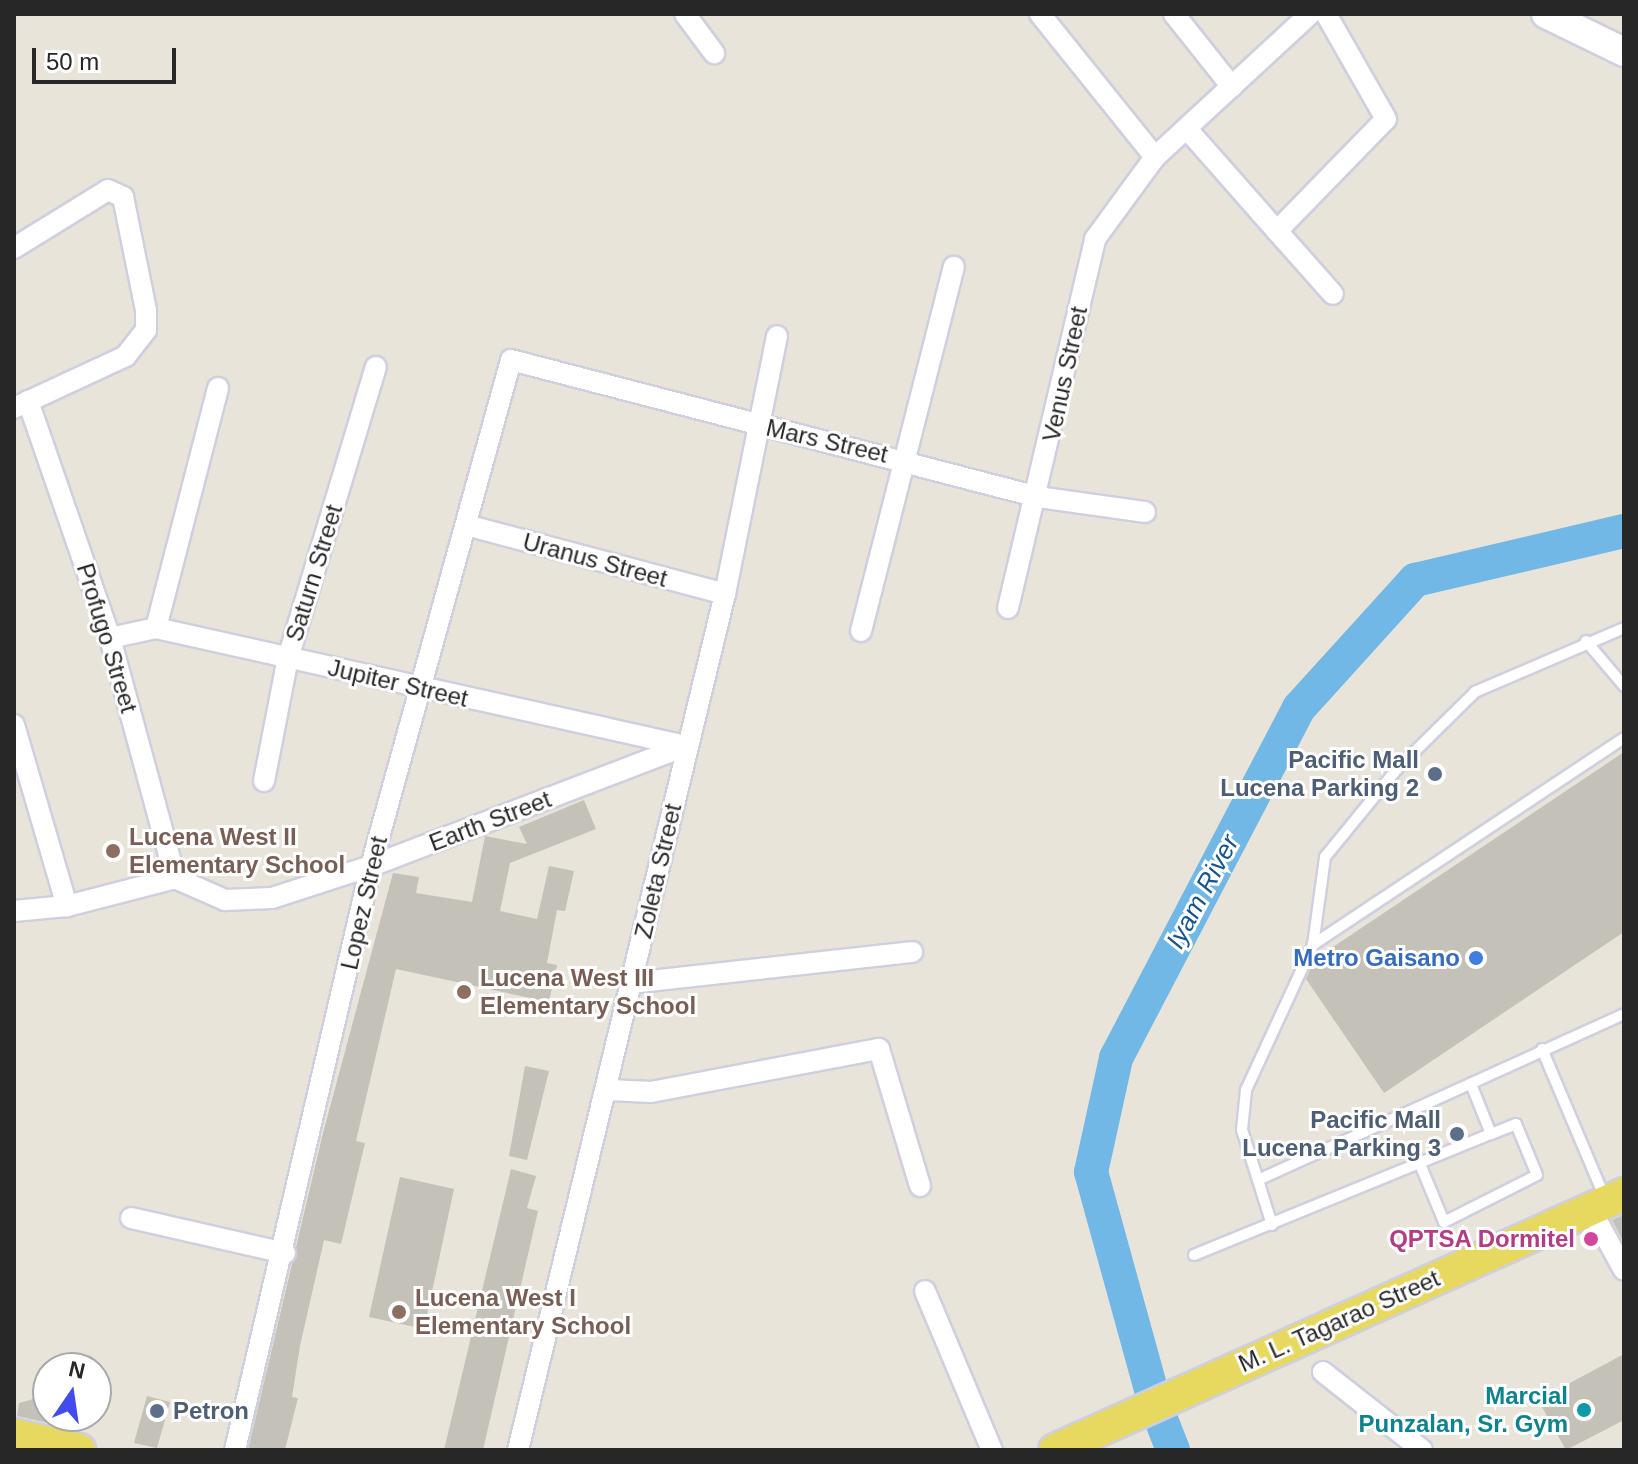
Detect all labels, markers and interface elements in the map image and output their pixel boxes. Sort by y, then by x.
scale bar [36,32,180,82]
text: 50 m [46,48,99,75]
street label: Venus Street [1037,304,1093,444]
street label: Mars Street [763,413,891,469]
street label: Saturn Street [280,501,348,645]
street label: Uranus Street [520,527,670,593]
street label: Profugo Street [71,560,143,716]
street label: Jupiter Street [325,653,471,713]
place label: Pacific Mall Lucena Parking 2 [1220,746,1419,802]
marker: Pacific Mall Lucena Parking 2 [1426,765,1444,783]
street label: Earth Street [425,785,555,857]
street label: Zoleta Street [629,801,687,941]
place label: Lucena West II Elementary School [129,823,345,879]
water label: Iyam River [1160,830,1246,954]
street label: Lopez Street [335,833,393,973]
marker: Lucena West II Elementary School [104,842,122,860]
place label: Metro Gaisano [1293,944,1460,972]
marker: Metro Gaisano [1467,949,1485,967]
place label: Lucena West III Elementary School [480,964,696,1020]
marker: Lucena West III Elementary School [455,983,473,1001]
place label: Pacific Mall Lucena Parking 3 [1242,1106,1441,1162]
marker: Pacific Mall Lucena Parking 3 [1448,1125,1466,1143]
place label: QPTSA Dormitel [1388,1225,1575,1253]
marker: QPTSA Dormitel [1582,1230,1600,1248]
street label: M. L. Tagarao Street [1234,1264,1444,1378]
place label: Lucena West I Elementary School [415,1284,631,1340]
marker: Lucena West I Elementary School [390,1303,408,1321]
north arrow [32,1352,112,1432]
text: N [67,1356,88,1384]
place label: Marcial Punzalan, Sr. Gym [1359,1382,1568,1438]
place label: Petron [173,1397,249,1425]
marker: Marcial Punzalan, Sr. Gym [1575,1401,1593,1419]
marker: Petron [148,1402,166,1420]

